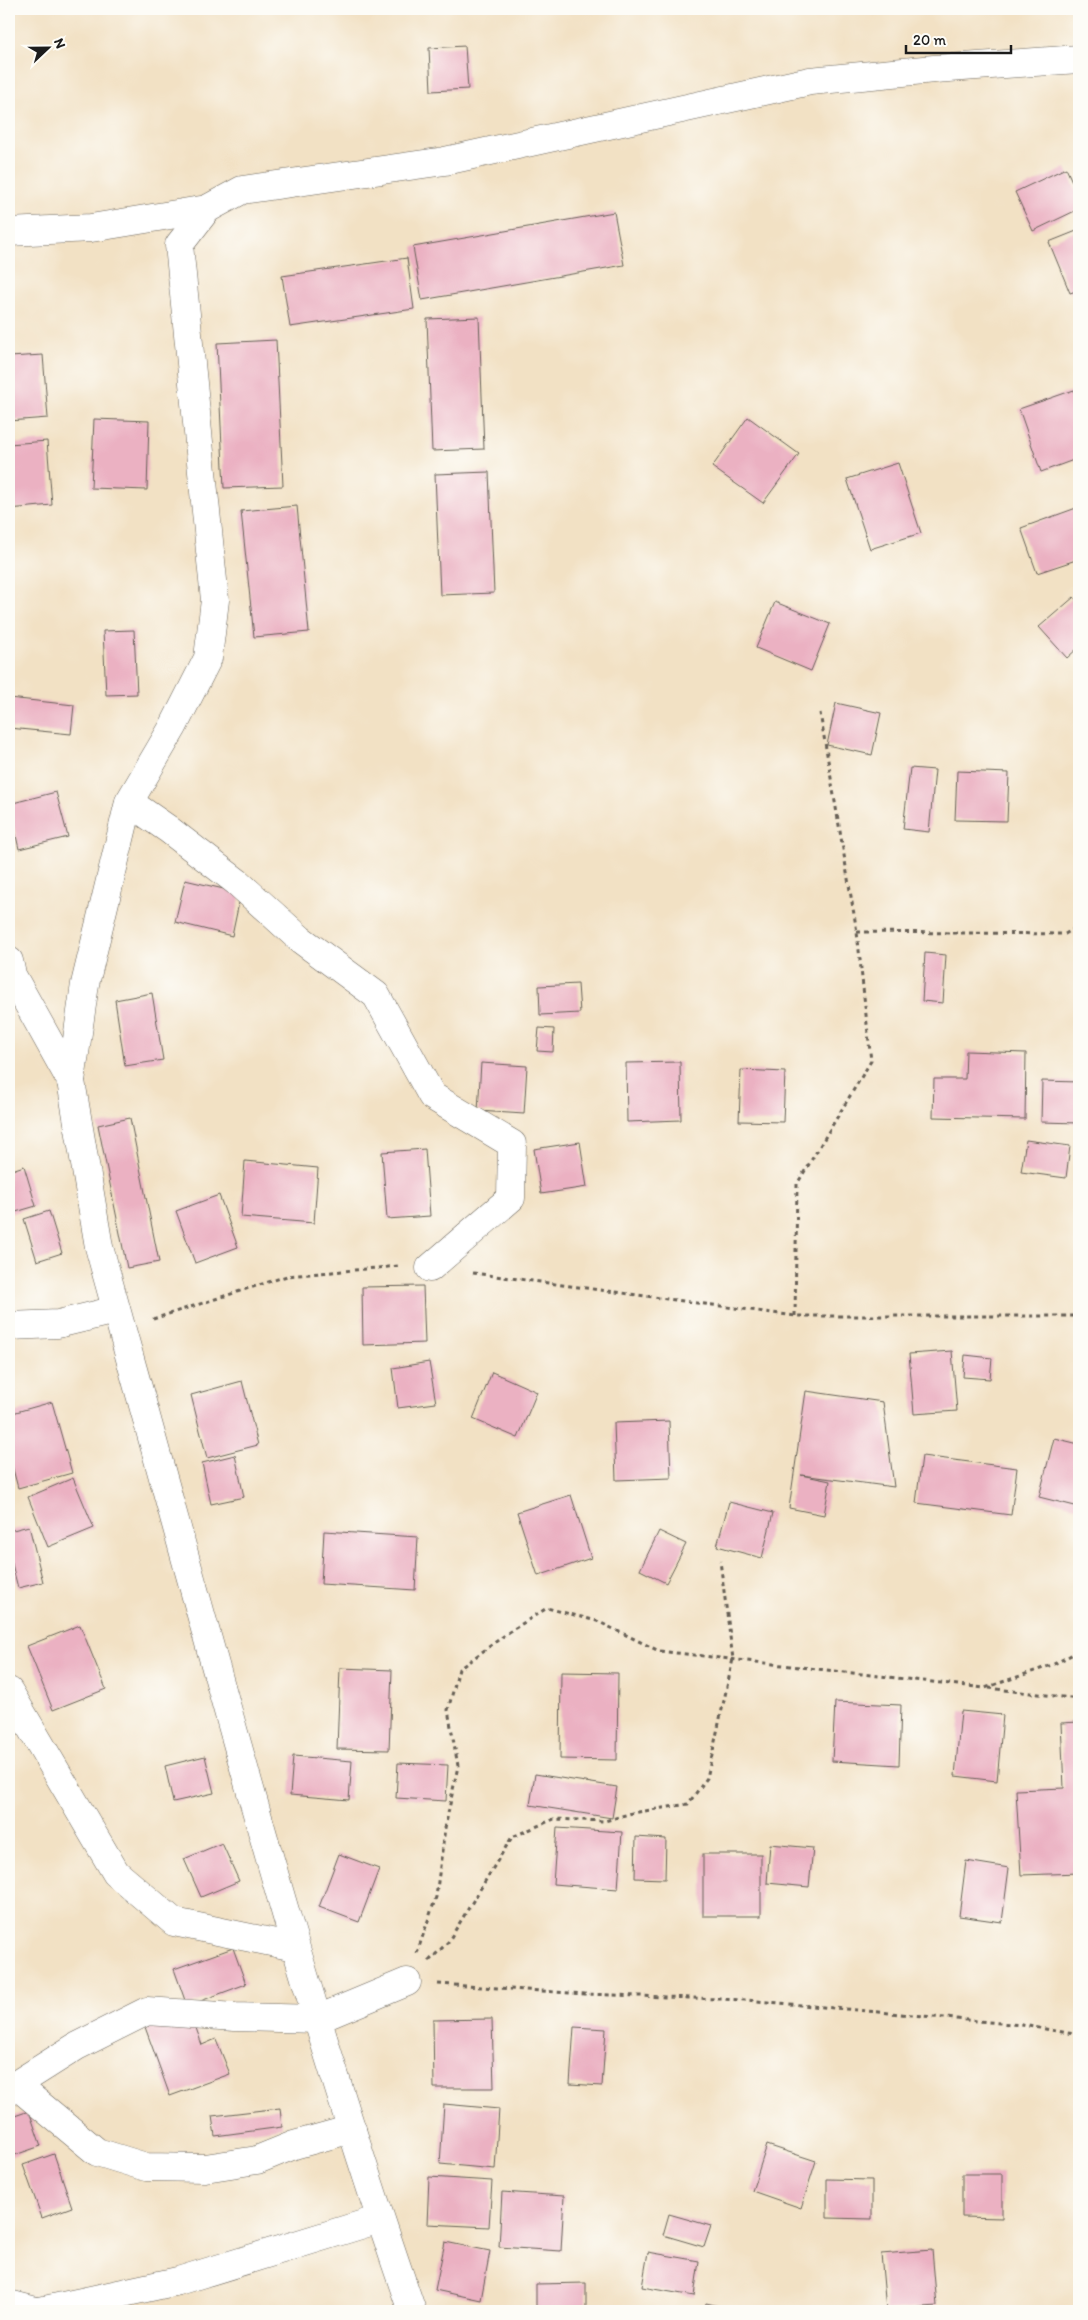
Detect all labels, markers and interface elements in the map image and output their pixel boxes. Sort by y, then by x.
north arrow [22,22,72,72]
scale bar [906,22,1010,54]
text: 20 m [913,31,947,49]
text: N [50,36,69,51]

